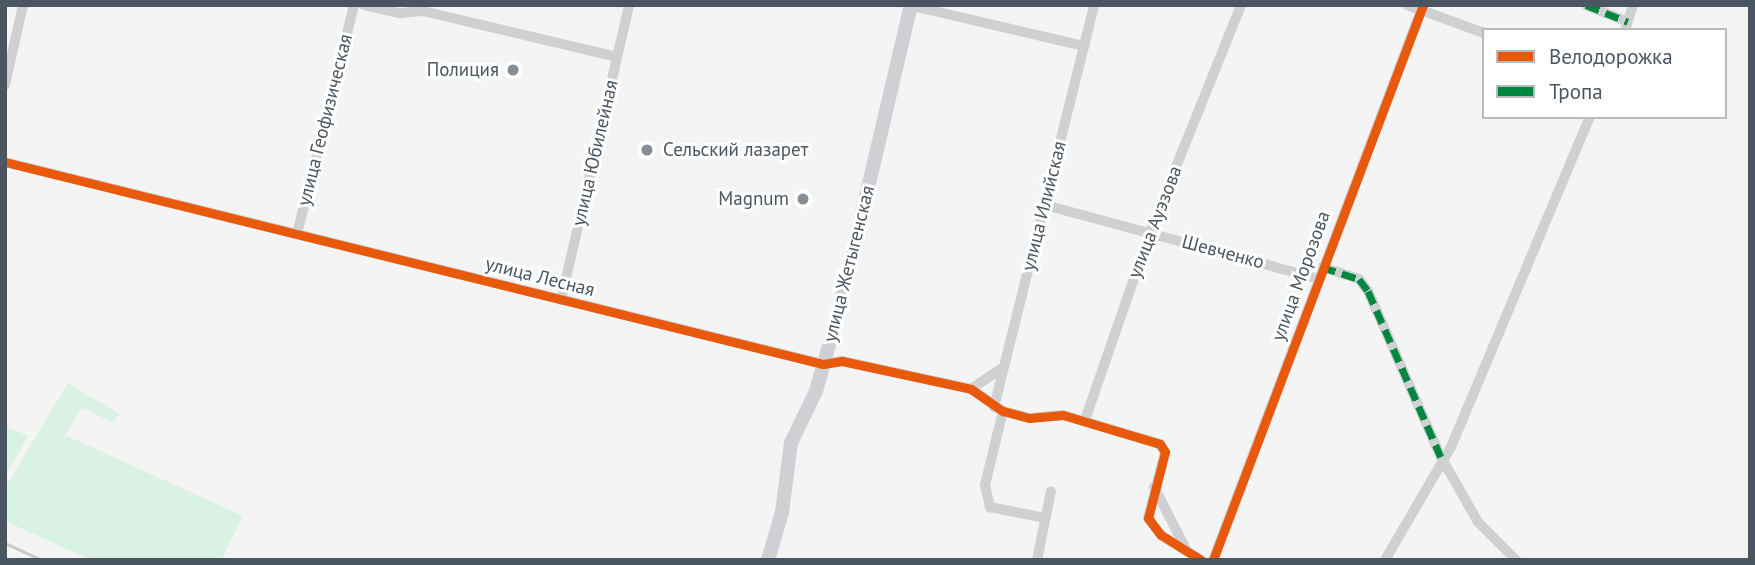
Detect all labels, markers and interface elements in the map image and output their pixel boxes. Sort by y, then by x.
legend [1482,28,1727,119]
street label: улица Геофизическая [293,32,357,208]
text: Велодорожка [1549,43,1673,70]
place label: Полиция [427,59,499,81]
marker: Полиция [505,62,521,78]
street label: улица Юбилейная [567,78,623,228]
text: Тропа [1549,78,1603,105]
place label: Сельский лазарет [663,139,808,161]
street label: улица Илийская [1017,139,1071,273]
marker: Сельский лазарет [637,140,657,160]
street label: улица Ауэзова [1123,162,1187,282]
street label: улица Жетыгенская [819,183,879,345]
place label: Magnum [718,188,789,210]
marker: Magnum [795,191,811,207]
street label: улица Морозова [1267,208,1335,344]
street label: Шевченко [1179,230,1267,274]
street label: улица Лесная [483,252,597,302]

